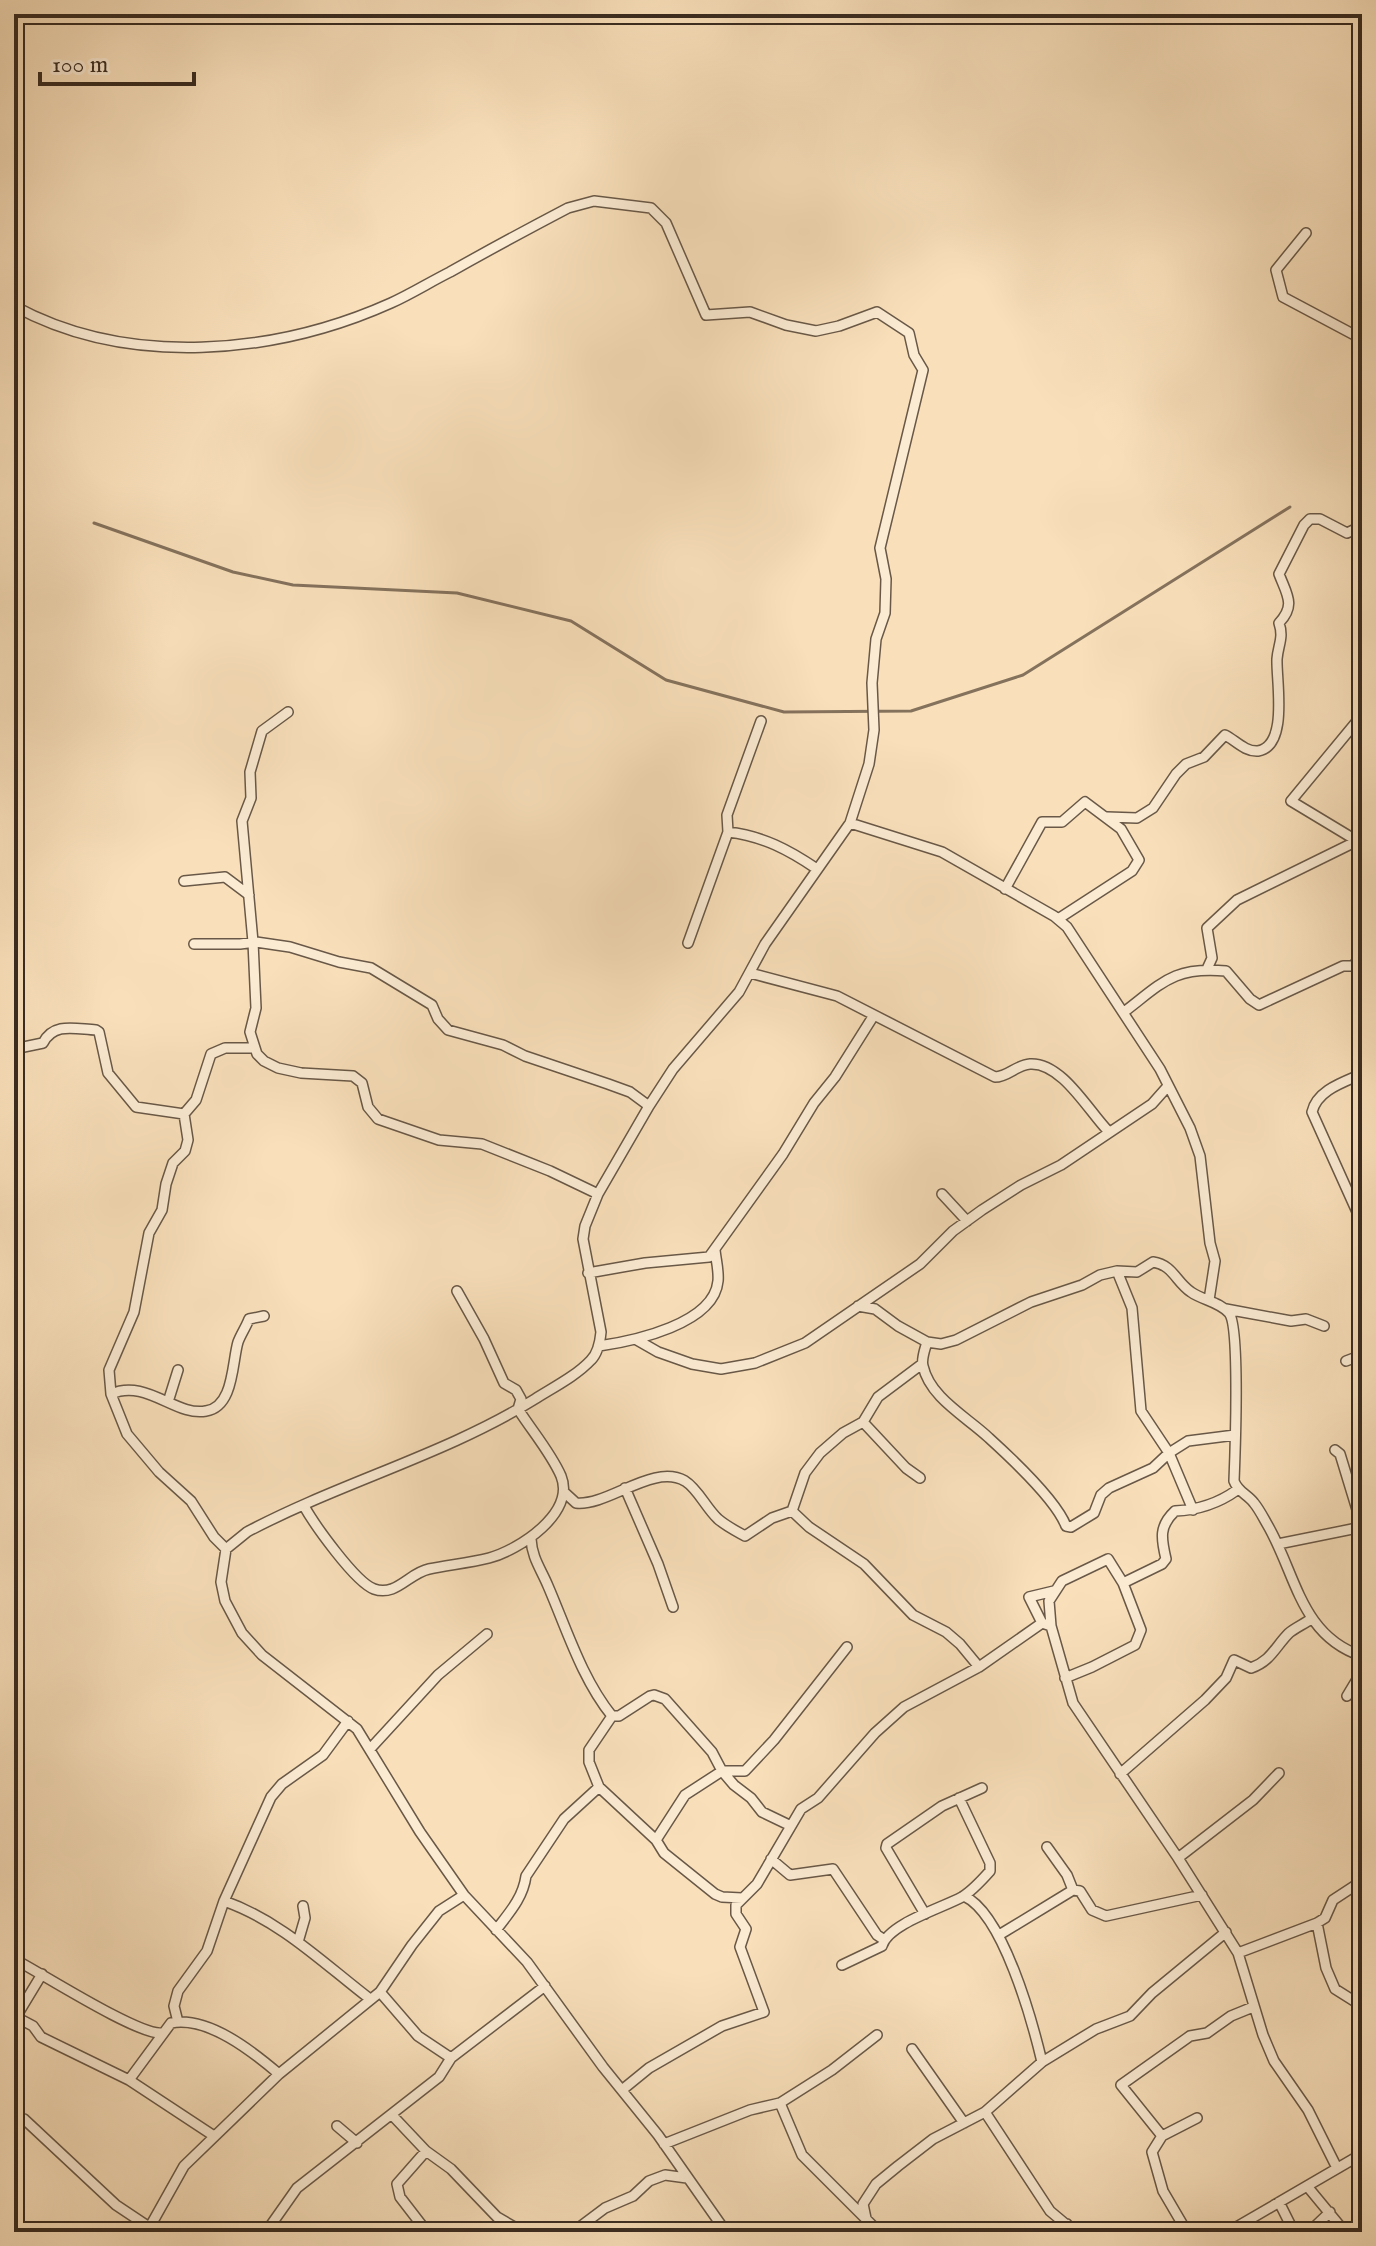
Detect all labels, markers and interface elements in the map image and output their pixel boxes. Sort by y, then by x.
scale bar [40,36,194,86]
text: 100 m [52,50,108,81]

